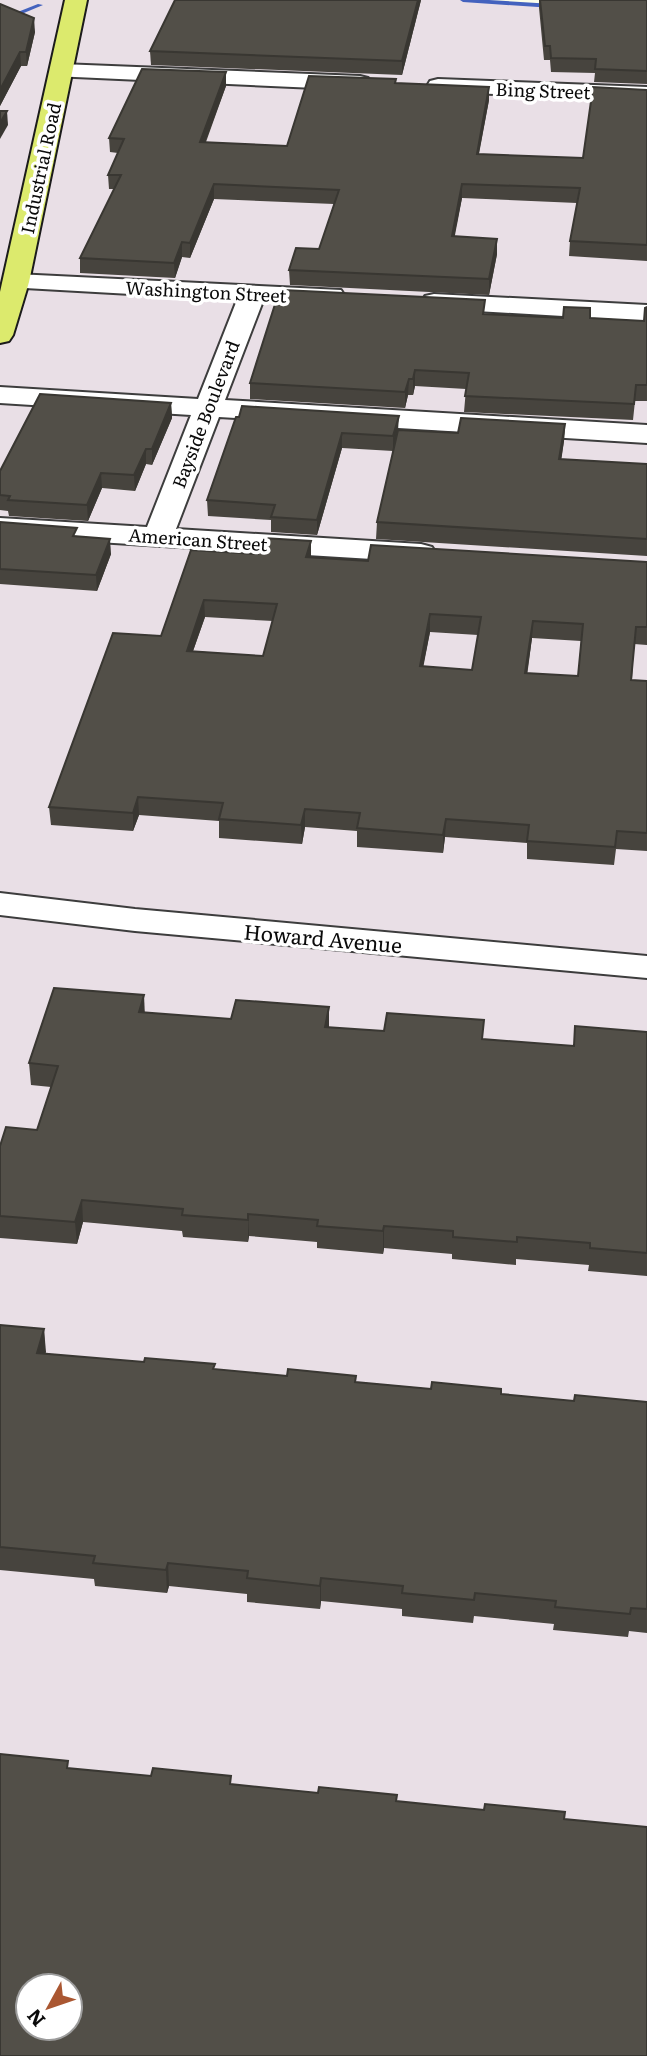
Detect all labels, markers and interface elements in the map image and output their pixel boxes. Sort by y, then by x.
street label: Bing Street [495,75,592,105]
street label: Industrial Road [13,100,67,236]
street label: Washington Street [125,273,288,309]
street label: Bayside Boulevard [164,336,246,492]
street label: American Street [128,521,269,557]
street label: Howard Avenue [242,915,404,959]
north arrow [14,1972,84,2042]
text: N [19,2003,51,2034]

